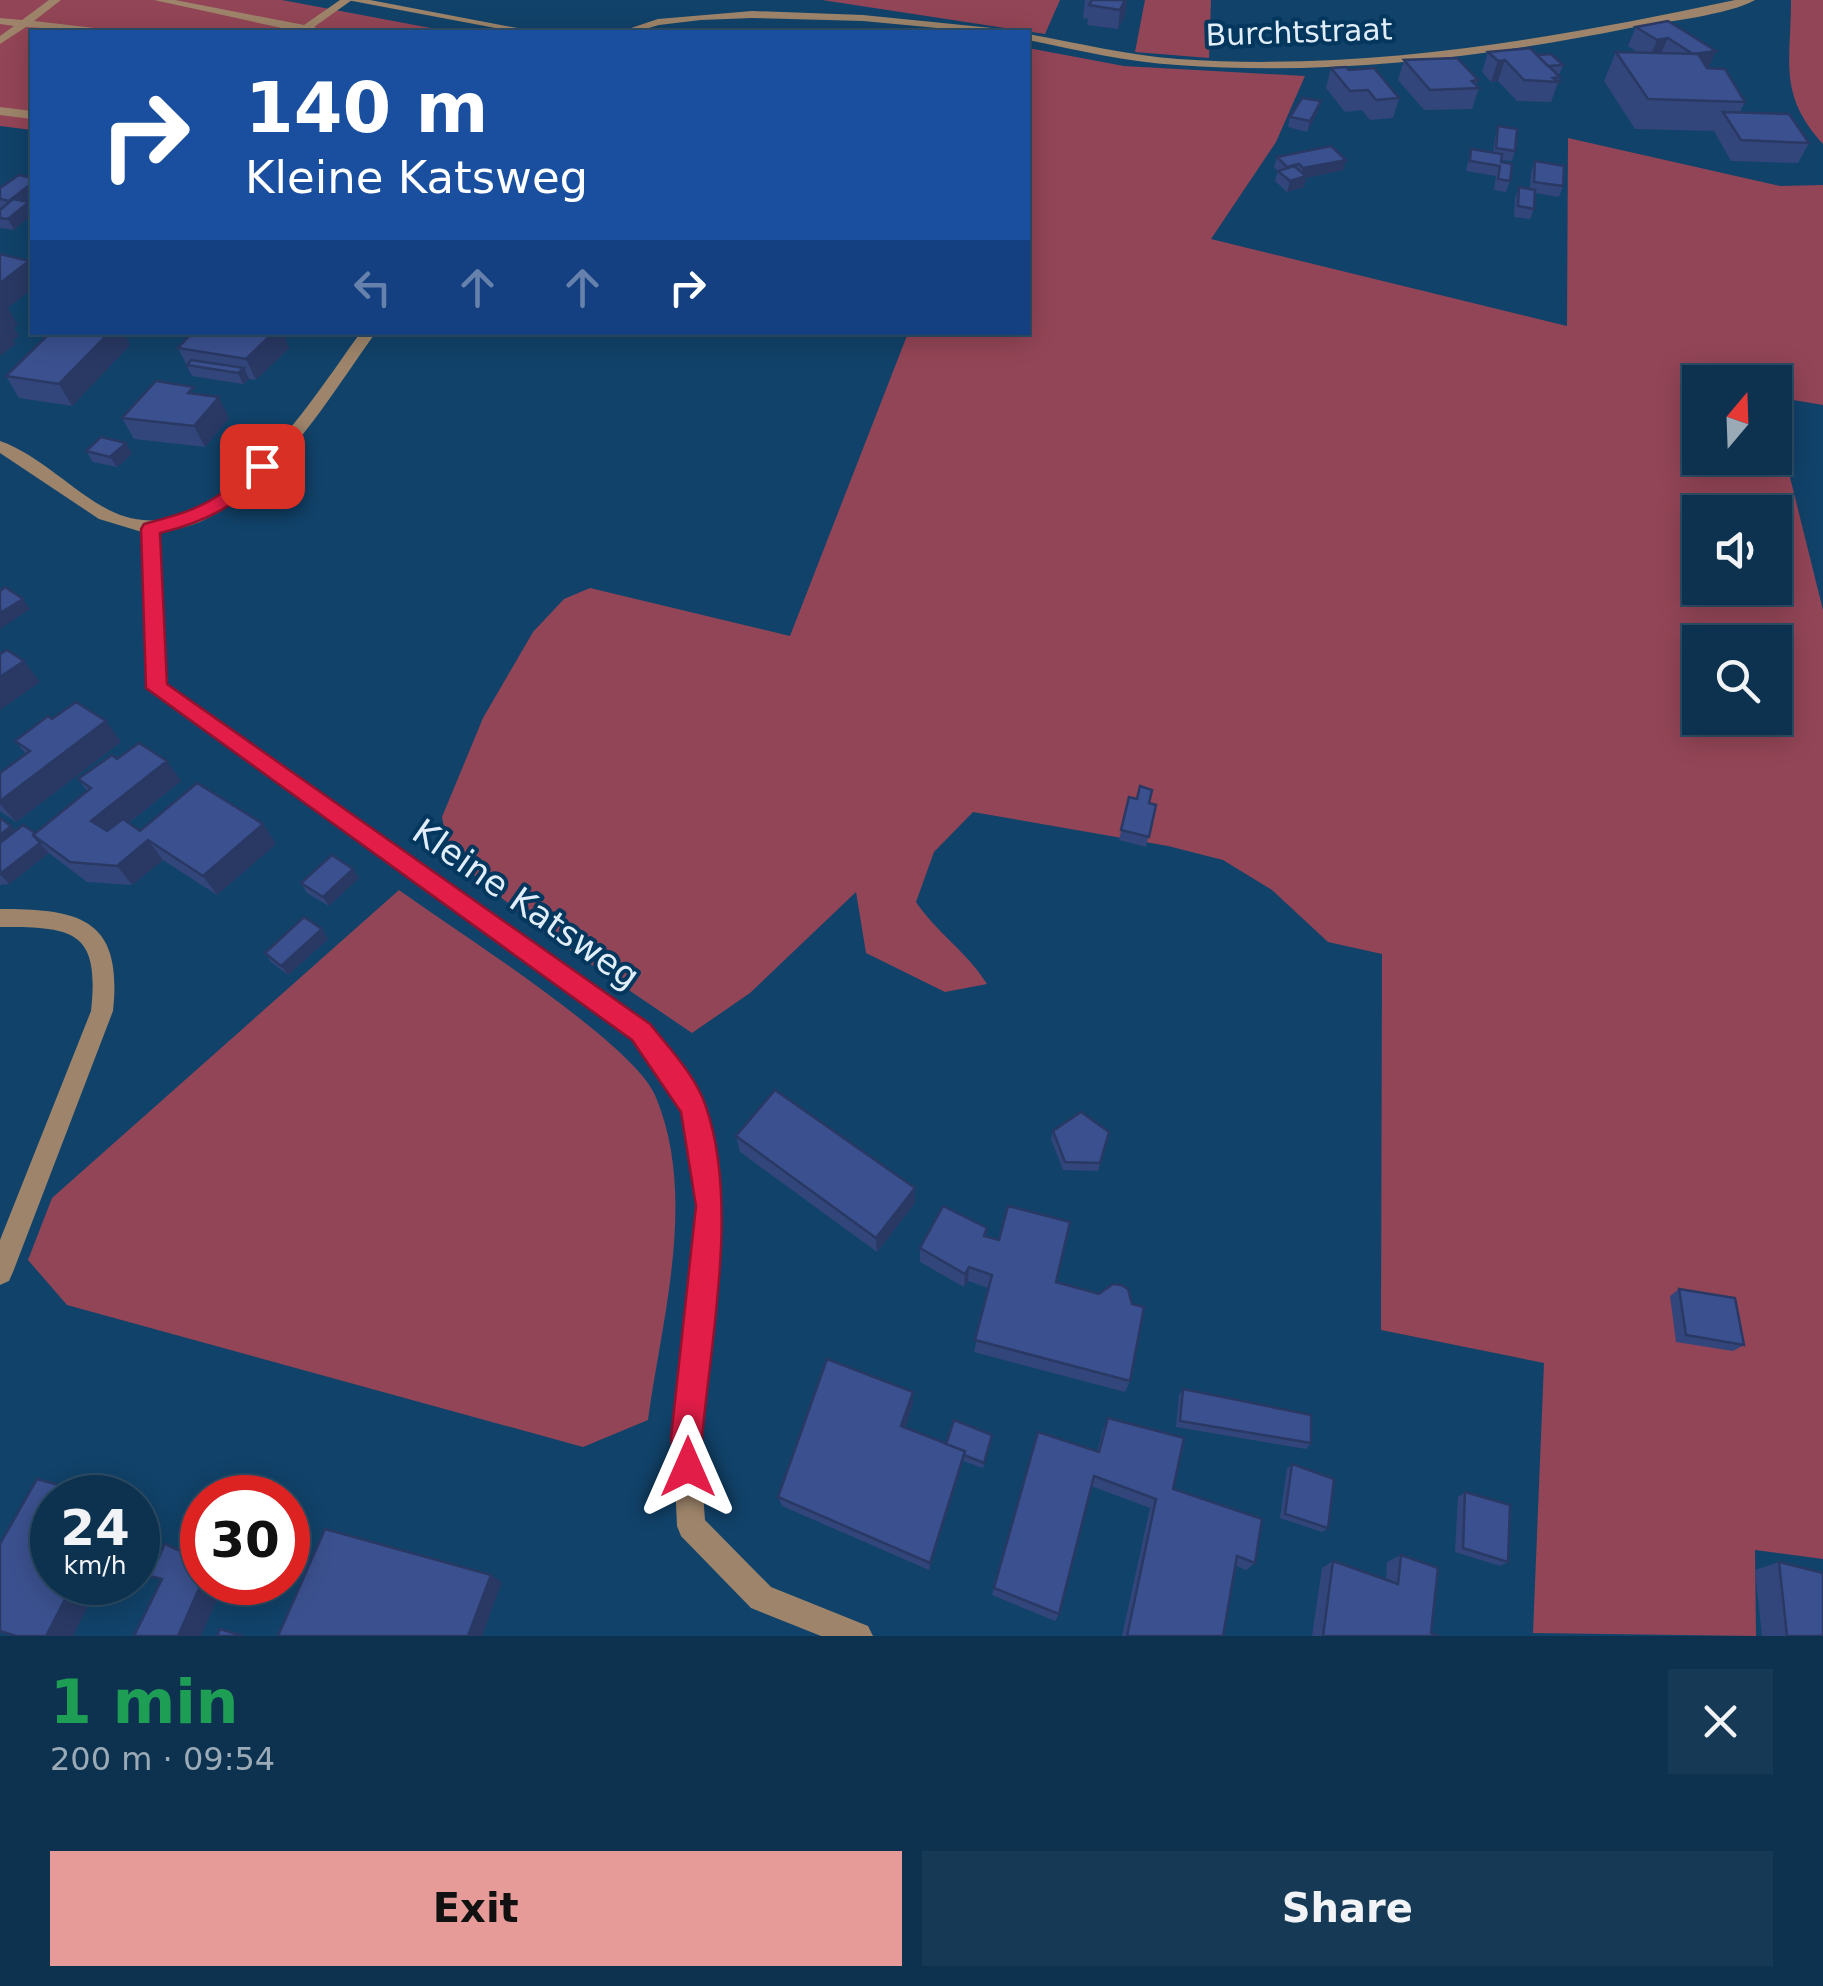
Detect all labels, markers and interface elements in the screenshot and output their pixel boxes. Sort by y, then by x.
street label: Burchtstraat [1205,11,1393,53]
text: 140 m [245,67,488,149]
icon: right [80,70,210,200]
text: Kleine Katsweg [245,151,588,204]
icon: left [345,260,400,315]
icon: ahead [450,260,505,315]
icon: ahead [555,260,610,315]
icon: right [660,260,715,315]
north arrow [1682,365,1792,475]
map controls [1682,365,1792,735]
pin [220,424,305,509]
icon: arrive [235,439,290,494]
button: sound [1682,495,1792,605]
button: search [1682,625,1792,735]
street label: Kleine Katsweg [405,811,647,997]
position arrow [636,1415,740,1519]
speed limit sign: 30 [180,1475,310,1605]
text: 24 [60,1499,130,1557]
text: km/h [63,1551,127,1580]
text: 1 min [50,1667,238,1737]
button: close [1668,1669,1773,1774]
text: 200 m · 09:54 [50,1740,275,1778]
button: Exit [50,1851,902,1966]
button: Share [922,1851,1773,1966]

